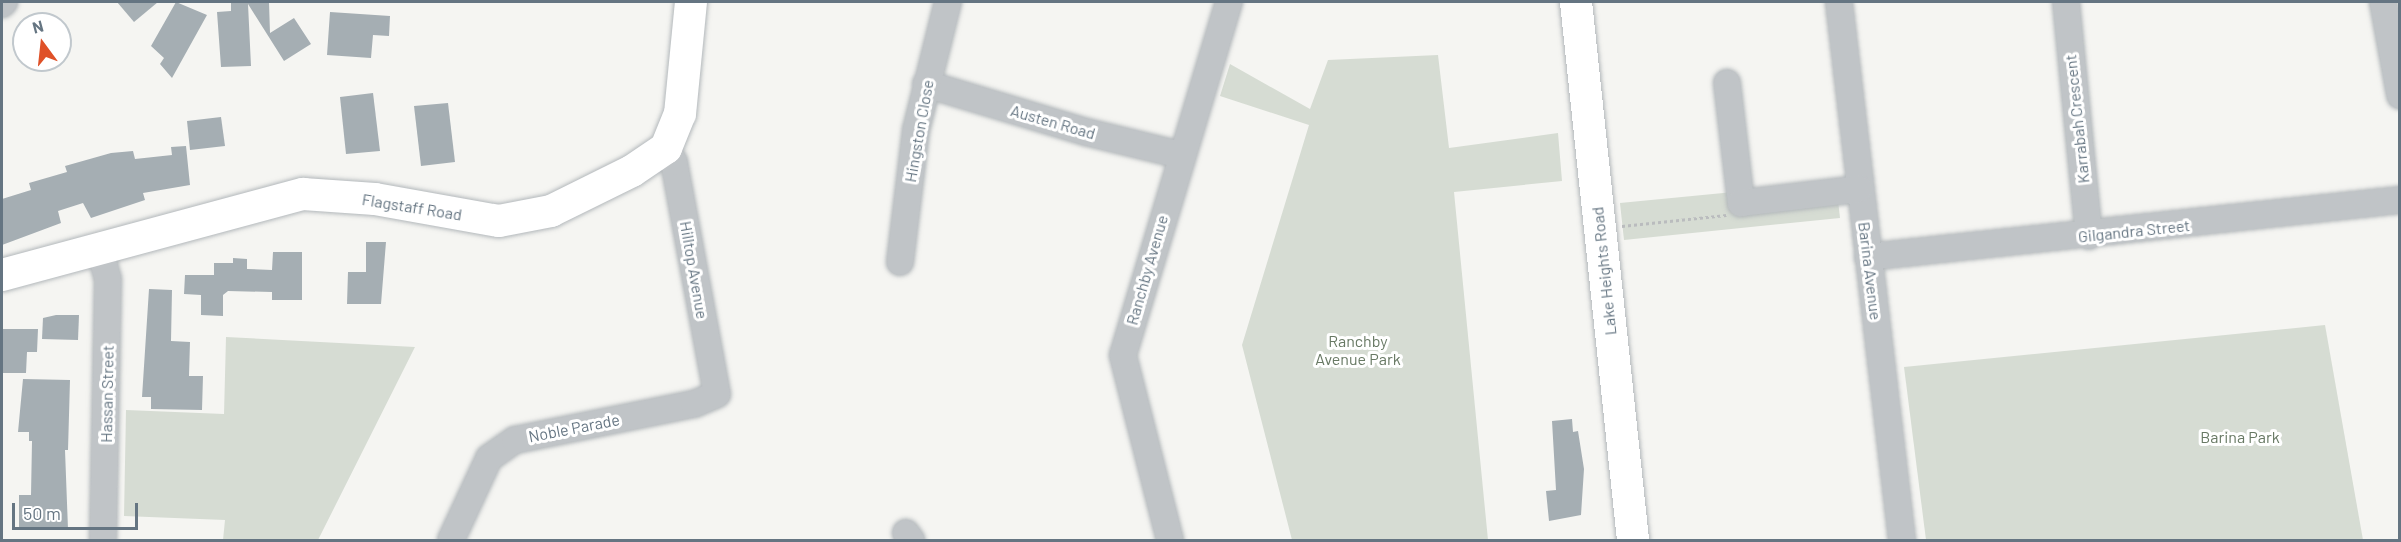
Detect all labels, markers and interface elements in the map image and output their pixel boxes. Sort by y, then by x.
north arrow [12,12,72,72]
text: N [30,16,45,37]
street label: Karrabah Crescent [2061,54,2093,184]
street label: Hingston Close [901,78,937,184]
street label: Austen Road [1008,101,1098,143]
street label: Flagstaff Road [361,190,463,224]
street label: Lake Heights Road [1588,206,1620,336]
street label: Ranchby Avenue [1122,213,1172,327]
street label: Gilgandra Street [2077,216,2191,246]
street label: Hilltop Avenue [676,220,712,320]
street label: Barina Avenue [1854,221,1886,321]
park label: Ranchby Avenue Park [1315,331,1401,369]
street label: Hassan Street [97,345,117,443]
street label: Noble Parade [527,410,621,446]
park label: Barina Park [2200,427,2280,447]
scale bar [15,491,141,529]
text: 50 m [23,502,61,524]

